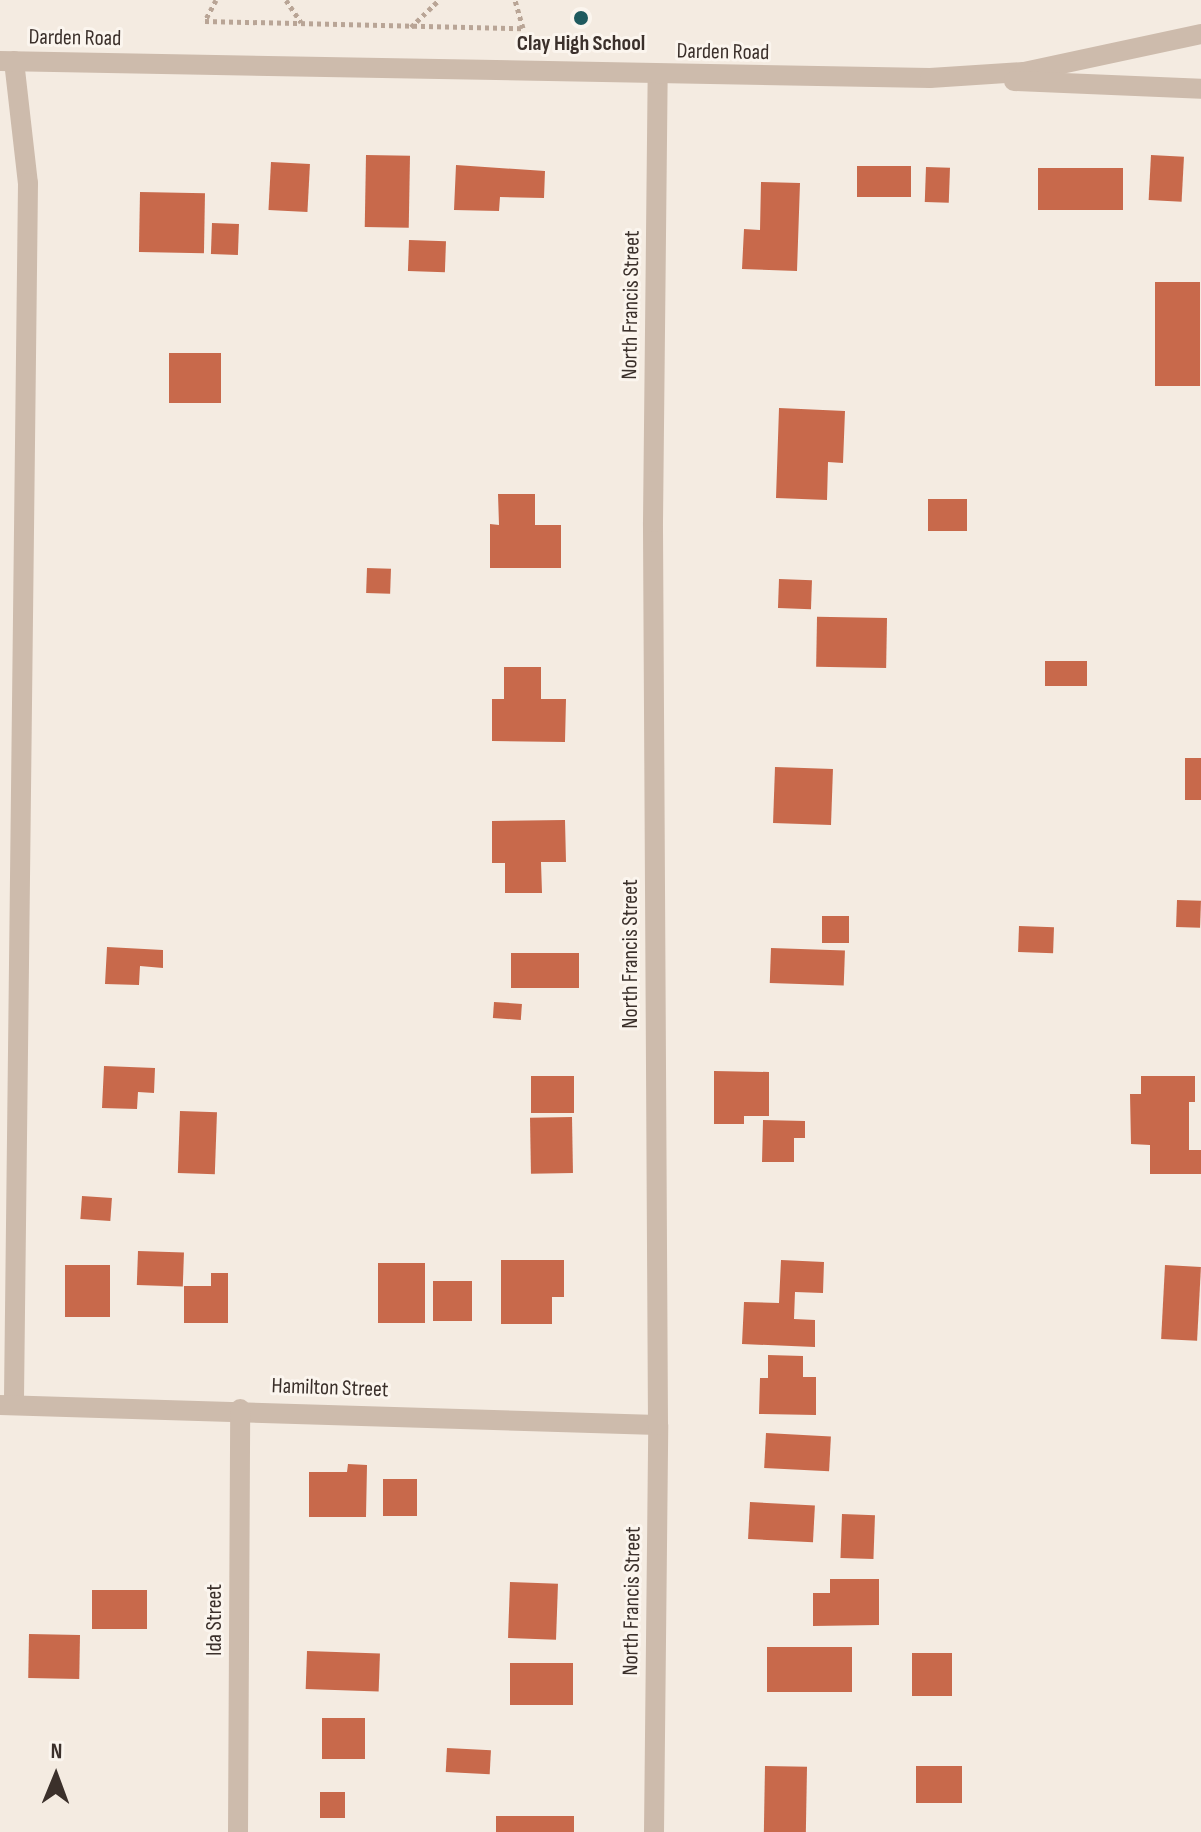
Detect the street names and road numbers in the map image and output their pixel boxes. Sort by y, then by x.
street label: Darden Road [28,24,122,52]
street label: Darden Road [676,38,770,66]
street label: North Francis Street [616,230,646,380]
street label: North Francis Street [618,879,644,1029]
street label: Hamilton Street [271,1373,389,1403]
street label: North Francis Street [617,1526,647,1676]
street label: Ida Street [202,1584,228,1656]

